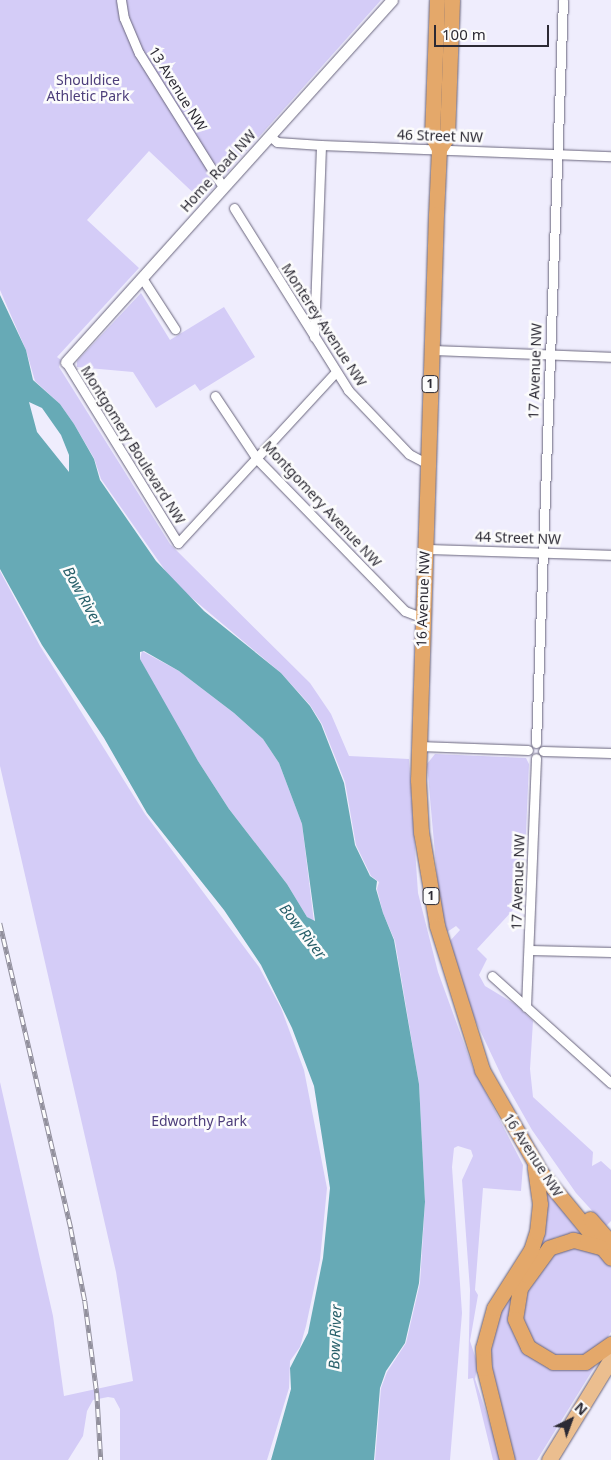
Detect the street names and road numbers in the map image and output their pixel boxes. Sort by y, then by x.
street label: 13 Avenue NW [145,44,211,134]
street label: 46 Street NW [397,126,483,146]
street label: Home Road NW [177,127,259,215]
street label: Monterey Avenue NW [278,260,370,390]
street label: 17 Avenue NW [525,323,545,419]
street label: Montgomery Boulevard NW [77,363,189,527]
road number: 1 [421,374,439,394]
street label: Montgomery Avenue NW [259,438,385,570]
street label: 44 Street NW [475,528,561,548]
street label: 16 Avenue NW [413,551,433,647]
street label: 17 Avenue NW [508,834,528,930]
road number: 1 [422,886,440,906]
street label: 16 Avenue NW [500,1110,566,1200]

